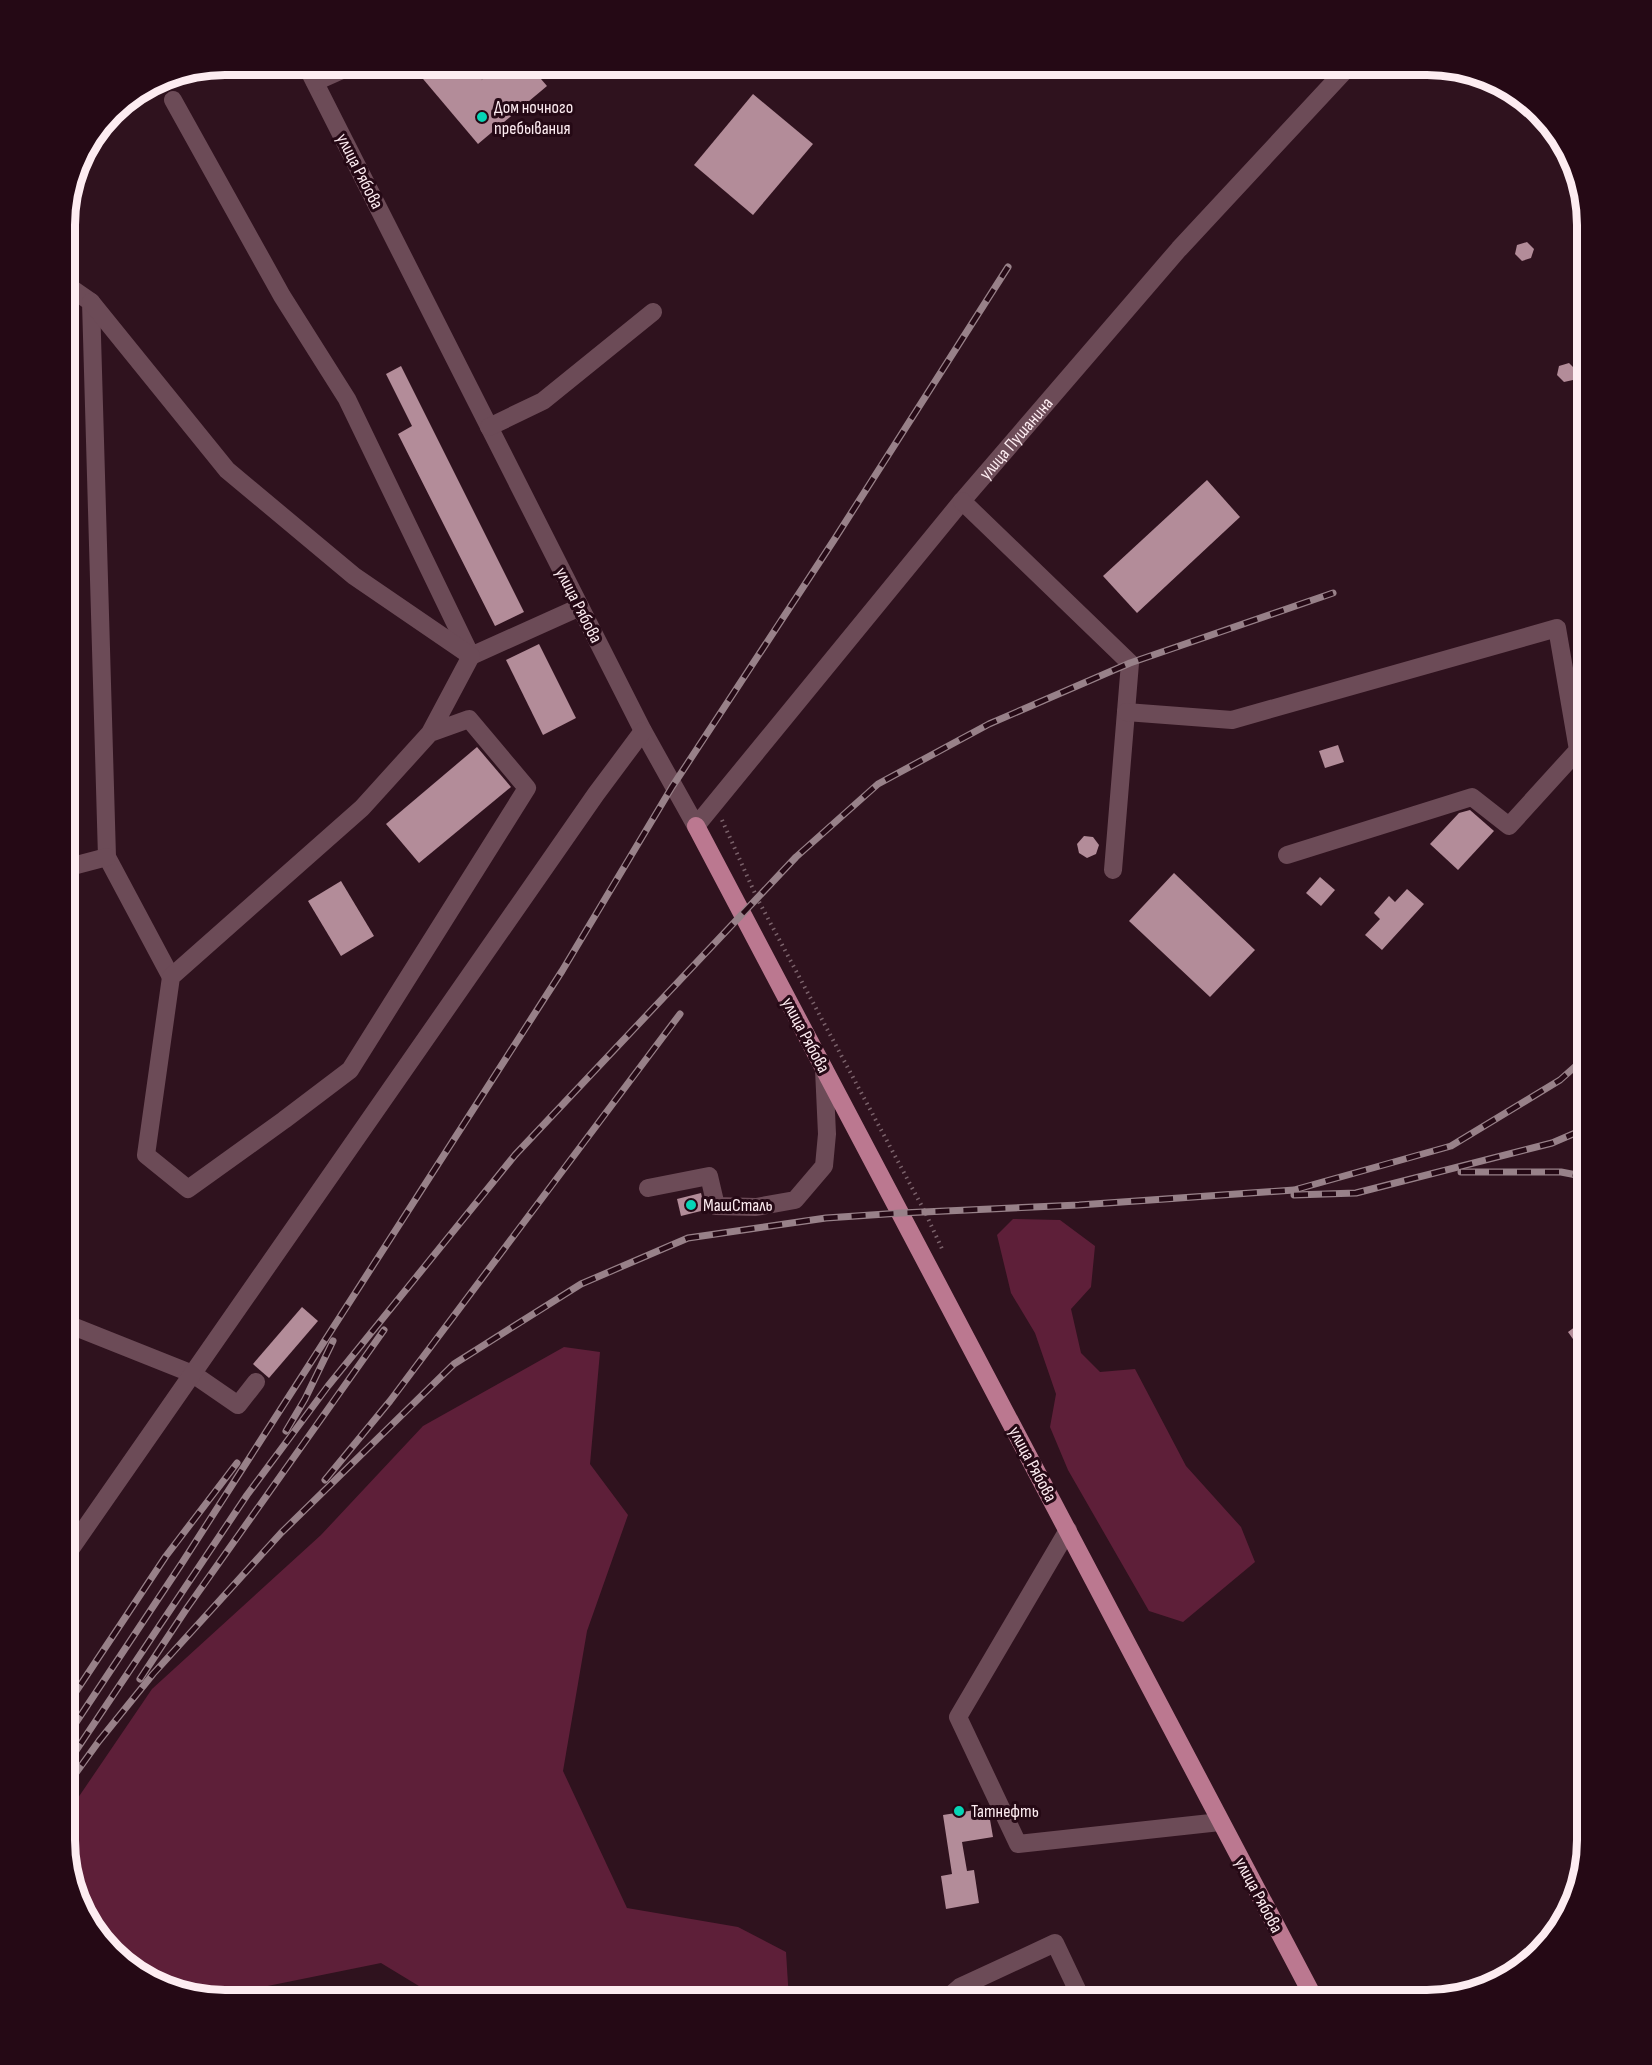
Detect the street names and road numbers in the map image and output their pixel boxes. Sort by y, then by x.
street label: улица Рябова [332,130,388,213]
street label: улица Пушанина [975,393,1058,484]
street label: улица Рябова [551,564,607,647]
street label: улица Рябова [777,994,834,1076]
street label: улица Рябова [1004,1423,1061,1505]
street label: улица Рябова [1230,1854,1287,1936]

